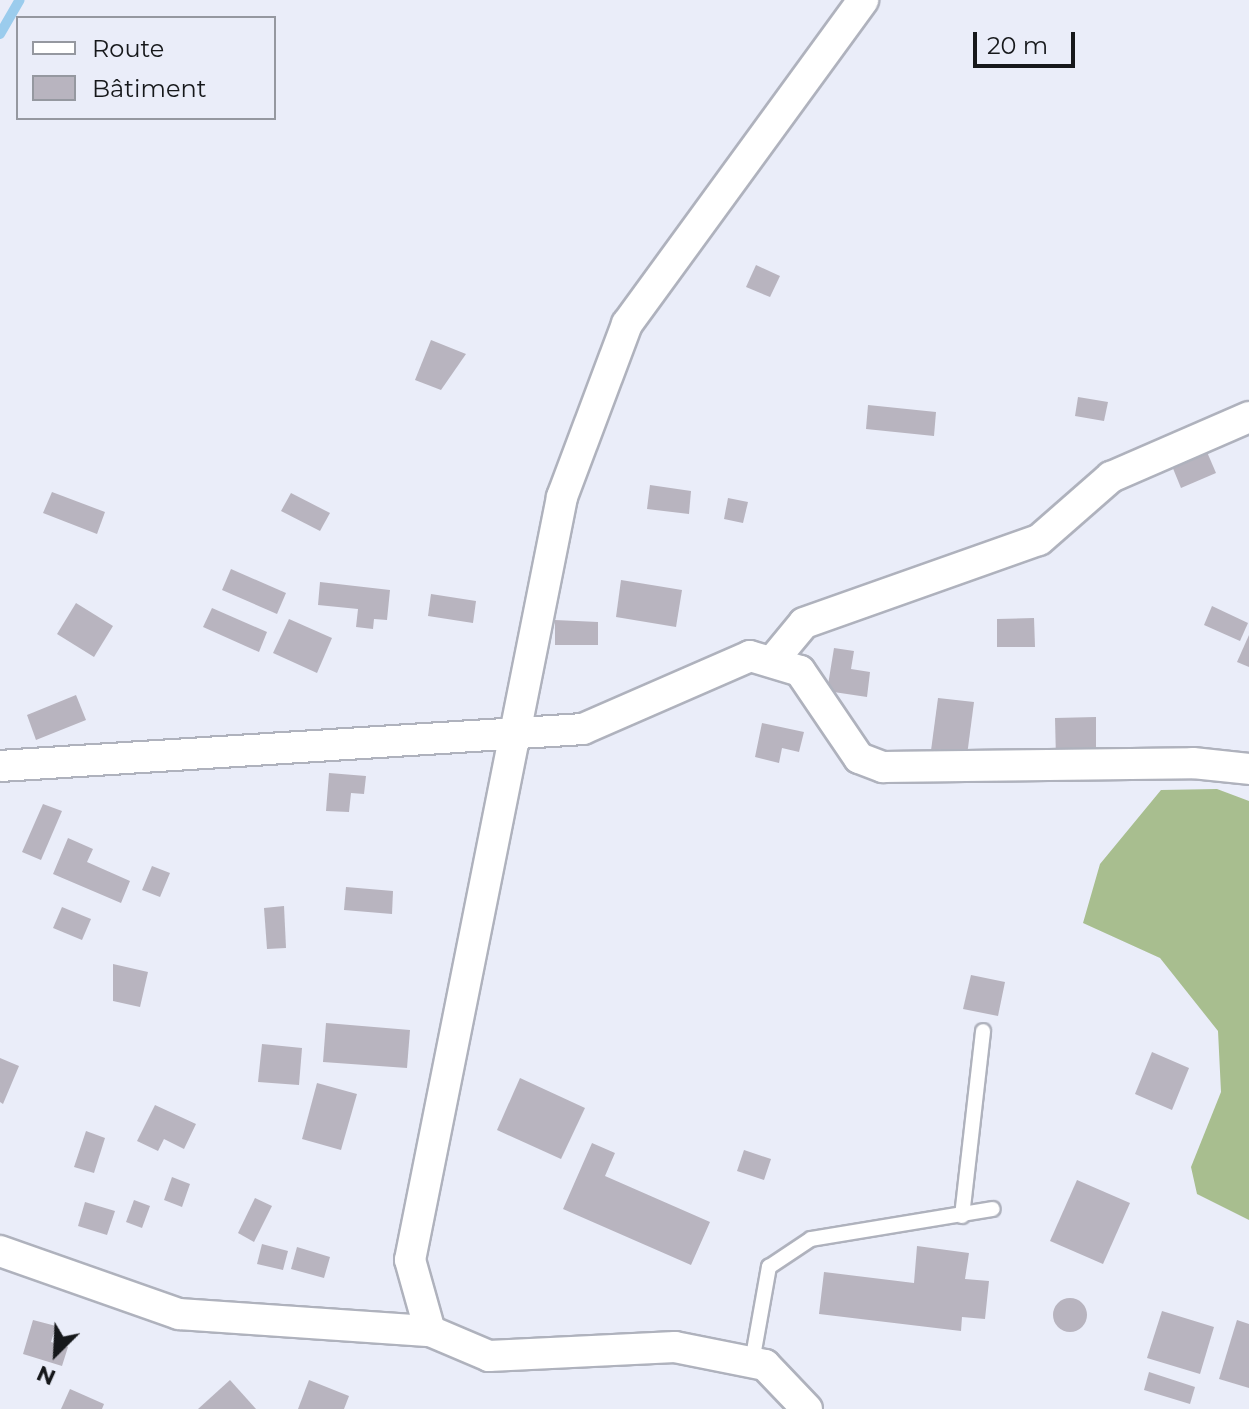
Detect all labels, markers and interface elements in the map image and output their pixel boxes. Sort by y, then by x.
legend [16,16,276,120]
scale bar [977,16,1079,66]
text: 20 m [987,31,1048,60]
text: Route [92,34,164,63]
text: Bâtiment [92,74,206,103]
north arrow [16,1313,96,1393]
text: N [32,1359,60,1391]

